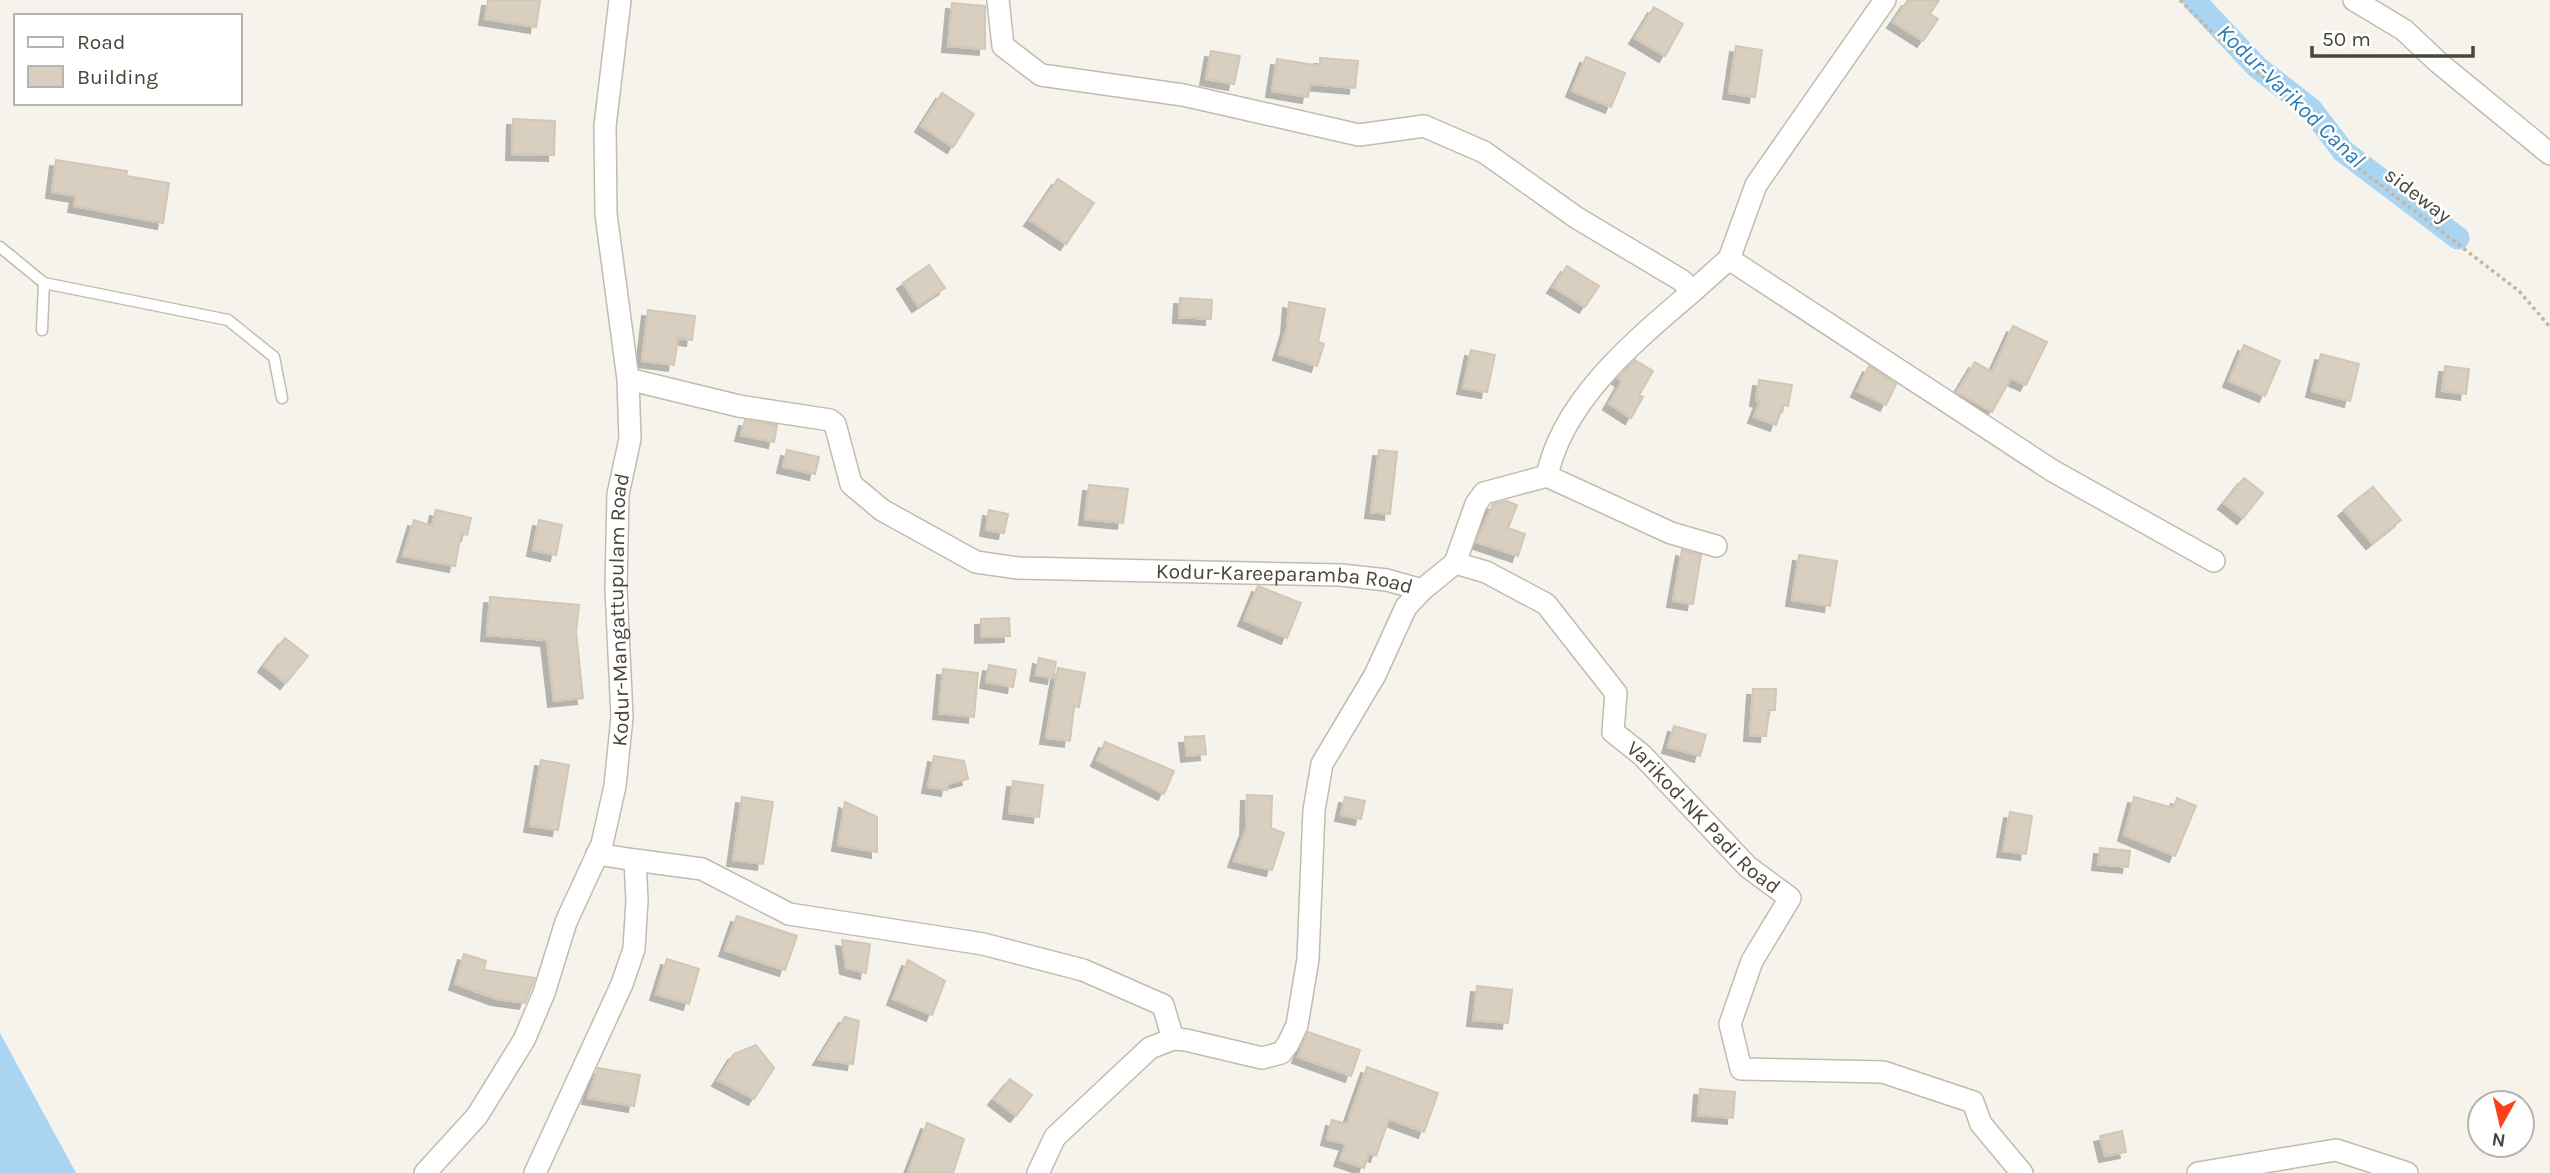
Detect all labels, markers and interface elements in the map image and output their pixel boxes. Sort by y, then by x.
legend [14,14,242,105]
scale bar [2312,14,2473,58]
water label: Kodur-Varikod Canal [2212,19,2371,174]
text: 50 m [2322,27,2371,51]
text: Road [77,30,125,54]
text: Building [77,65,158,89]
street label: sideway [2380,162,2456,228]
street label: Kodur-Mangattupulam Road [604,471,634,748]
street label: Kodur-Kareeparamba Road [1156,559,1416,599]
street label: Varikod-NK Padi Road [1622,736,1785,899]
north arrow [2466,1089,2536,1159]
text: N [2490,1128,2507,1152]

